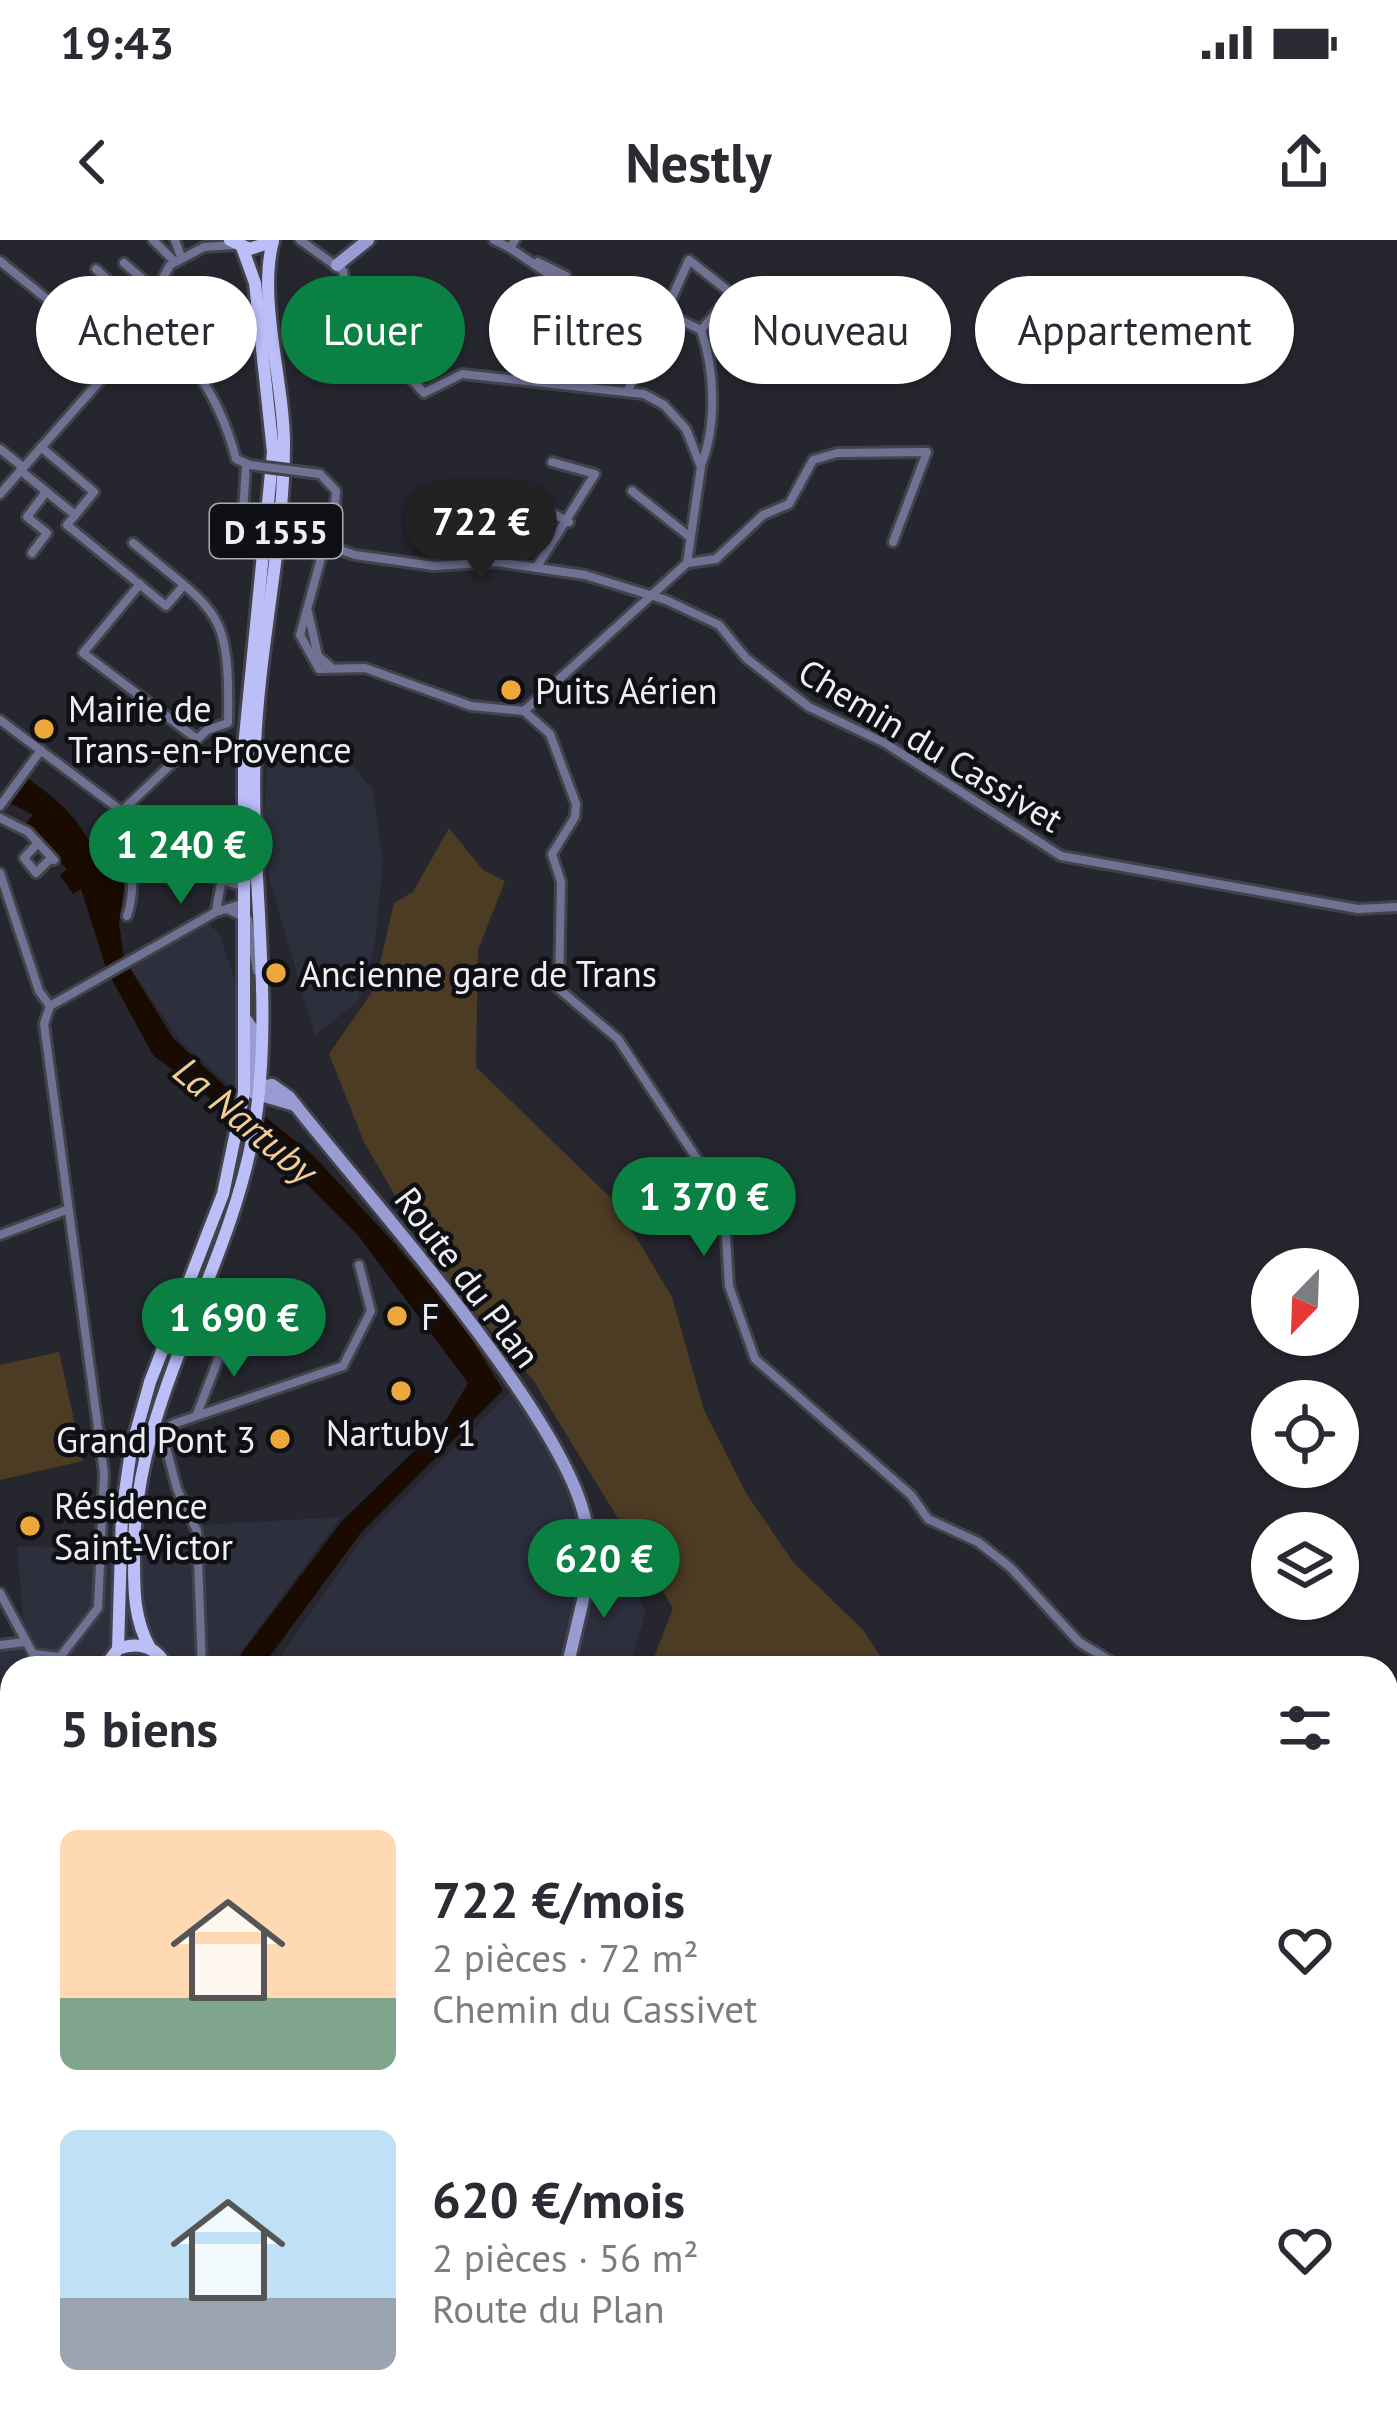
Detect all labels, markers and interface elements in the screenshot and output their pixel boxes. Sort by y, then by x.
text: 19:43 [60,13,174,71]
text: Nestly [625,127,772,197]
icon: back [60,129,126,195]
icon: share [1271,129,1337,195]
chip: Acheter [36,276,257,384]
chip: Louer [281,276,465,384]
chip: Filtres [489,276,685,384]
chip: Nouveau [709,276,951,384]
chip: Appartement [975,276,1294,384]
pin: 722 € [397,482,565,584]
text: 722 € [432,495,530,546]
road number: D 1555 [210,504,342,558]
street label: Chemin du Cassivet [790,648,1072,842]
place label: Puits Aérien [535,667,717,714]
marker: Puits Aérien [498,677,524,703]
place label: Mairie de Trans-en-Provence [68,685,352,773]
marker: Mairie de Trans-en-Provence [31,716,57,742]
pin: 1 240 € [70,805,292,907]
text: 1 240 € [116,818,246,869]
place label: Ancienne gare de Trans [300,950,657,997]
marker: Ancienne gare de Trans [263,960,289,986]
water label: La Nartuby [163,1045,331,1197]
pin: 1 370 € [593,1157,815,1259]
text: 1 370 € [639,1170,769,1221]
street label: Route du Plan [385,1177,551,1377]
north arrow [1251,1248,1359,1356]
map controls [1251,1248,1359,1620]
pin: 1 690 € [123,1278,345,1380]
text: 1 690 € [169,1291,299,1342]
place label: F [421,1293,440,1340]
marker: F [384,1303,410,1329]
marker: Nartuby 1 [388,1378,414,1404]
button: locate [1251,1380,1359,1488]
place label: Nartuby 1 [326,1409,476,1456]
place label: Grand Pont 3 [56,1416,256,1463]
marker: Grand Pont 3 [267,1426,293,1452]
place label: Résidence Saint-Victor [54,1482,233,1570]
button: layers [1251,1512,1359,1620]
marker: Résidence Saint-Victor [17,1513,43,1539]
pin: 620 € [520,1519,688,1621]
text: 620 € [555,1532,653,1583]
text: 5 biens [60,1695,218,1761]
icon: filters [1272,1695,1338,1761]
text: 722 €/mois [432,1866,685,1932]
icon: home [156,1878,300,2022]
icon: heart [1272,1917,1338,1983]
text: 2 pièces · 72 m² [432,1932,699,1983]
text: Chemin du Cassivet [432,1983,757,2034]
text: 620 €/mois [432,2166,685,2232]
icon: home [156,2178,300,2322]
icon: heart [1272,2217,1338,2283]
text: 2 pièces · 56 m² [432,2232,699,2283]
text: Route du Plan [432,2283,665,2334]

